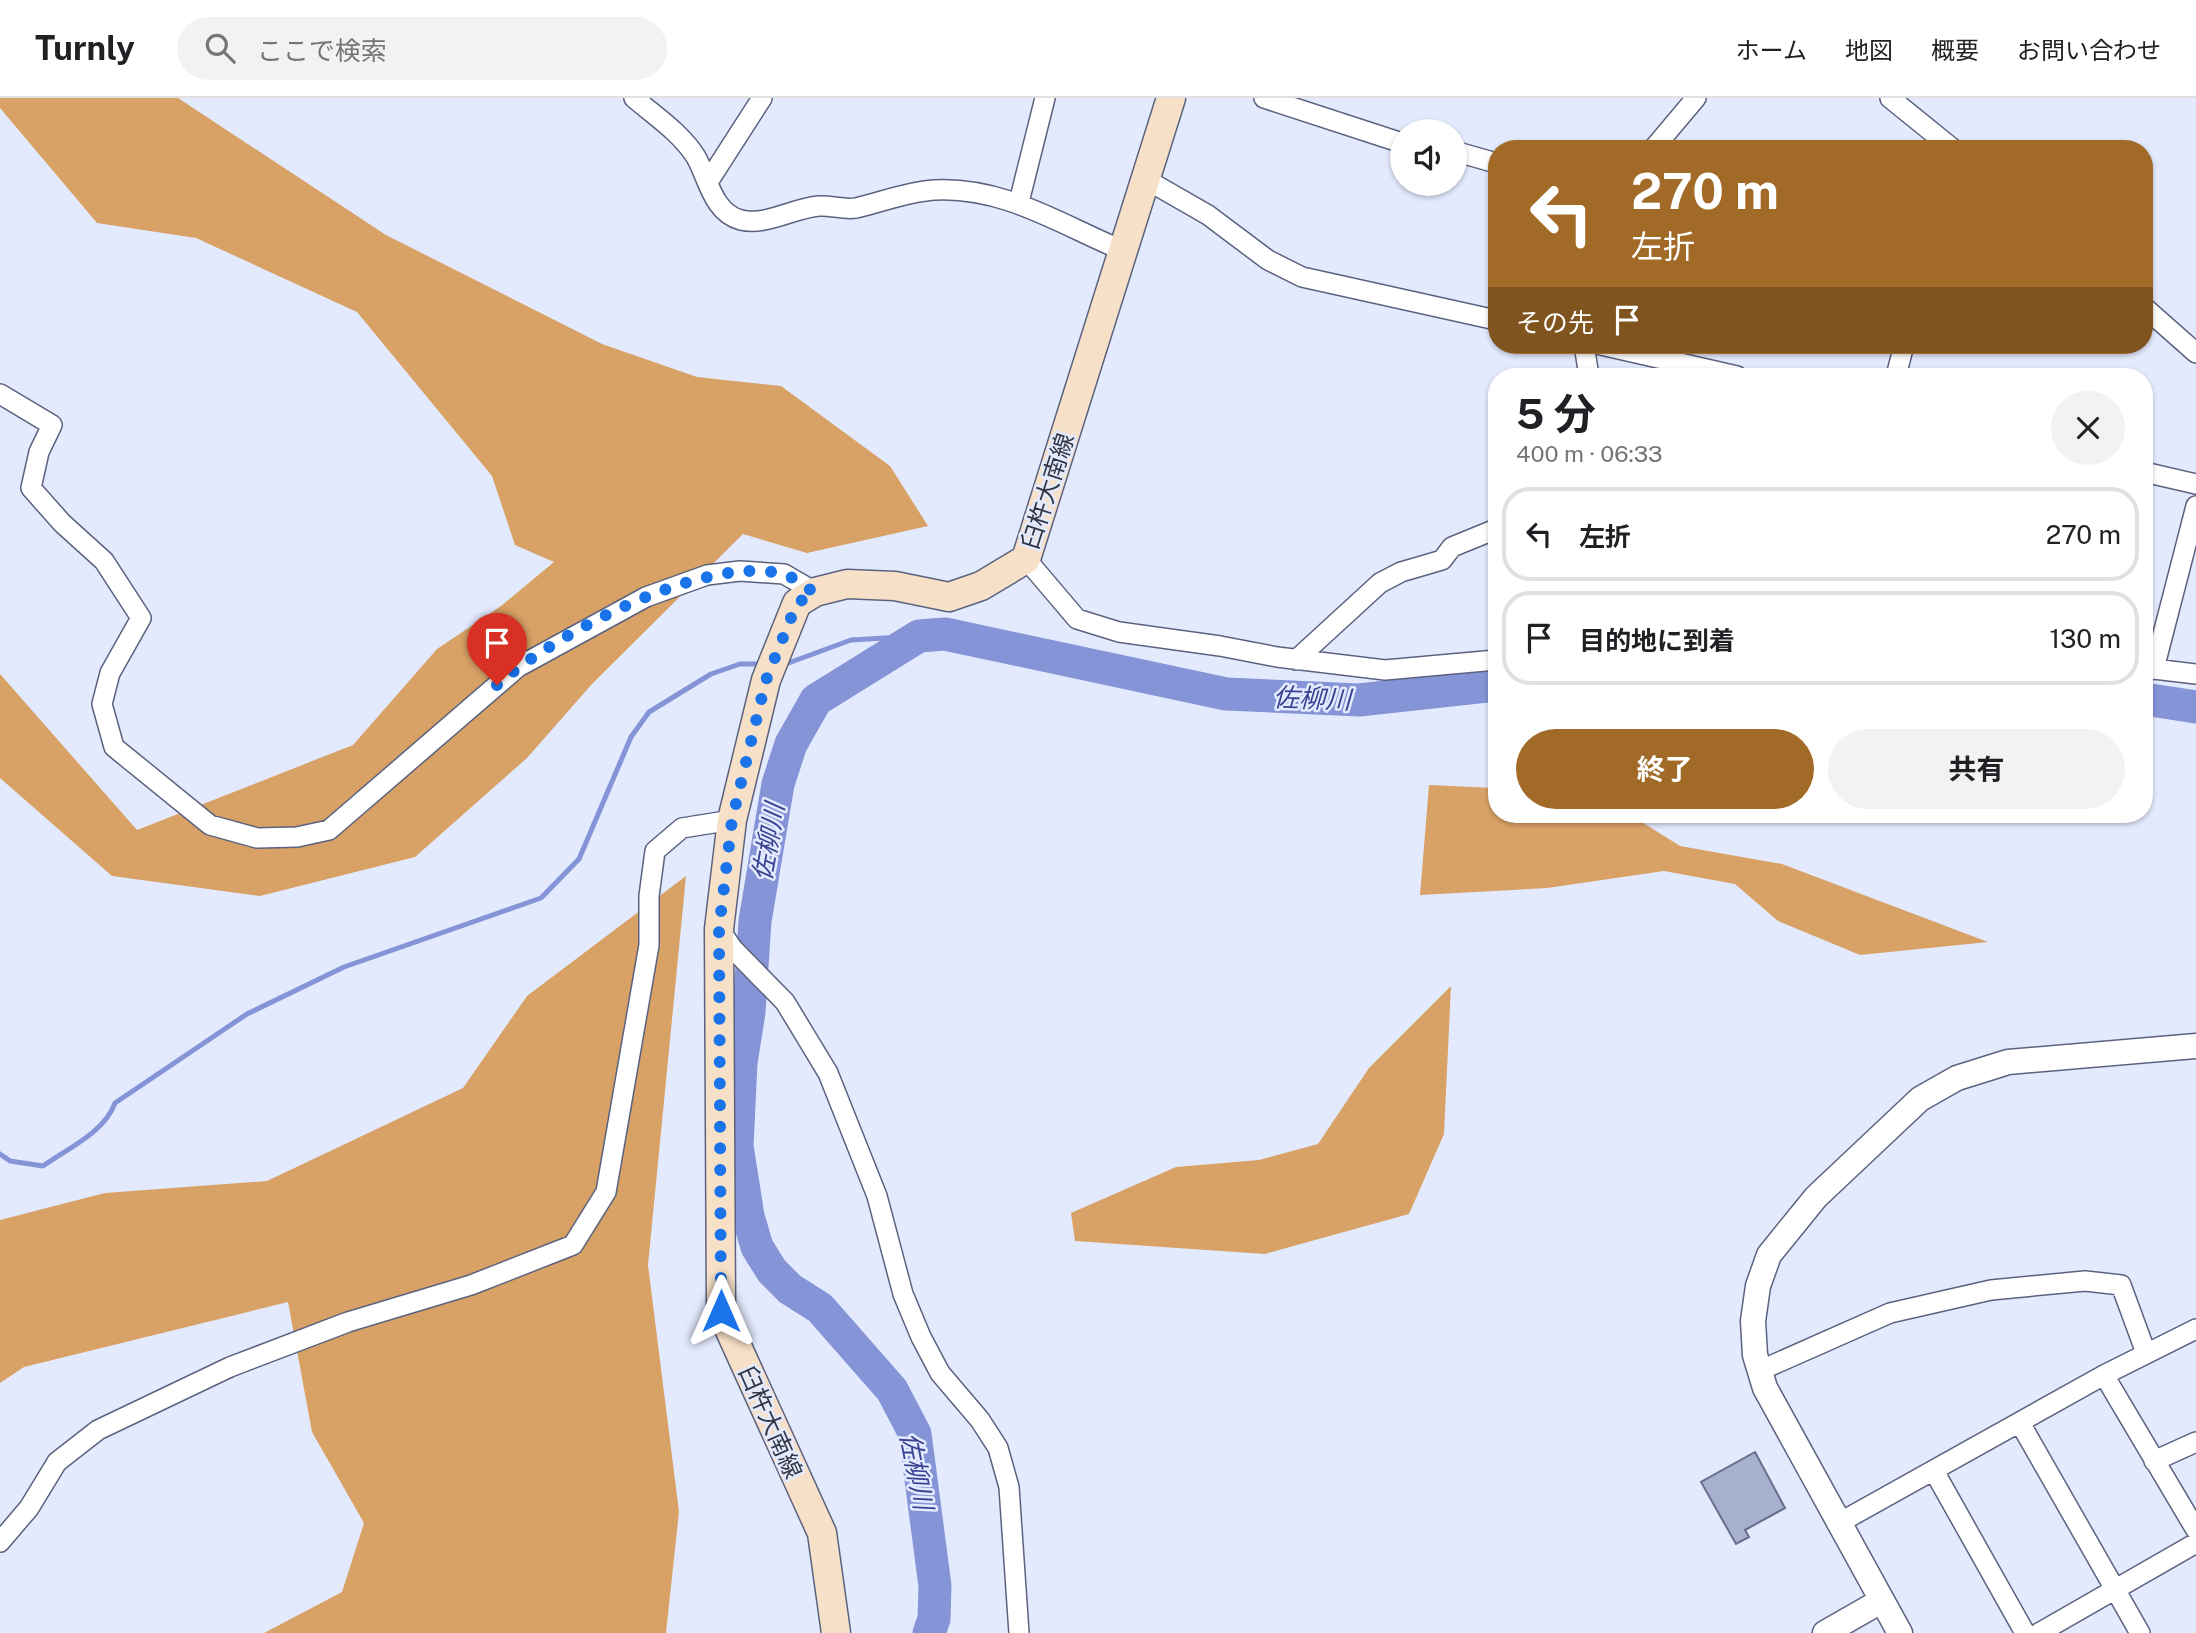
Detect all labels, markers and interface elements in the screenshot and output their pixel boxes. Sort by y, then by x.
search box [177,17,667,80]
text: Turnly [35,29,135,67]
icon: search [201,29,239,67]
text: ここで検索 [257,35,387,66]
text: ホーム [1736,36,1807,64]
text: 地図 [1845,36,1893,64]
text: 概要 [1931,36,1979,64]
text: お問い合わせ [2017,36,2161,64]
map controls [1390,119,1467,196]
button: sound [1390,119,1467,196]
text: 270 m [1631,162,1779,220]
icon: left [1516,168,1607,259]
text: 左折 [1631,228,1695,265]
icon: arrive [1608,301,1646,339]
text: その先 [1516,307,1594,338]
text: 5 分 [1516,389,1596,438]
button: close [2051,391,2125,465]
street label: 臼杵大南線 [1015,430,1079,552]
text: 400 m · 06:33 [1516,440,1663,467]
icon: left [1520,515,1558,553]
text: 270 m [2046,519,2121,550]
text: 左折 [1579,521,1631,552]
pin [467,613,527,685]
icon: arrive [1520,619,1558,657]
text: 130 m [2049,623,2121,654]
icon: arrive [478,624,516,662]
text: 目的地に到着 [1579,625,1735,656]
water label: 佐柳川 [1272,681,1355,715]
button: 終了 [1516,729,1814,809]
button: 共有 [1828,729,2125,809]
water label: 佐柳川 [746,798,791,883]
position arrow [684,1274,758,1348]
street label: 臼杵大南線 [734,1361,808,1483]
water label: 佐柳川 [894,1430,940,1515]

